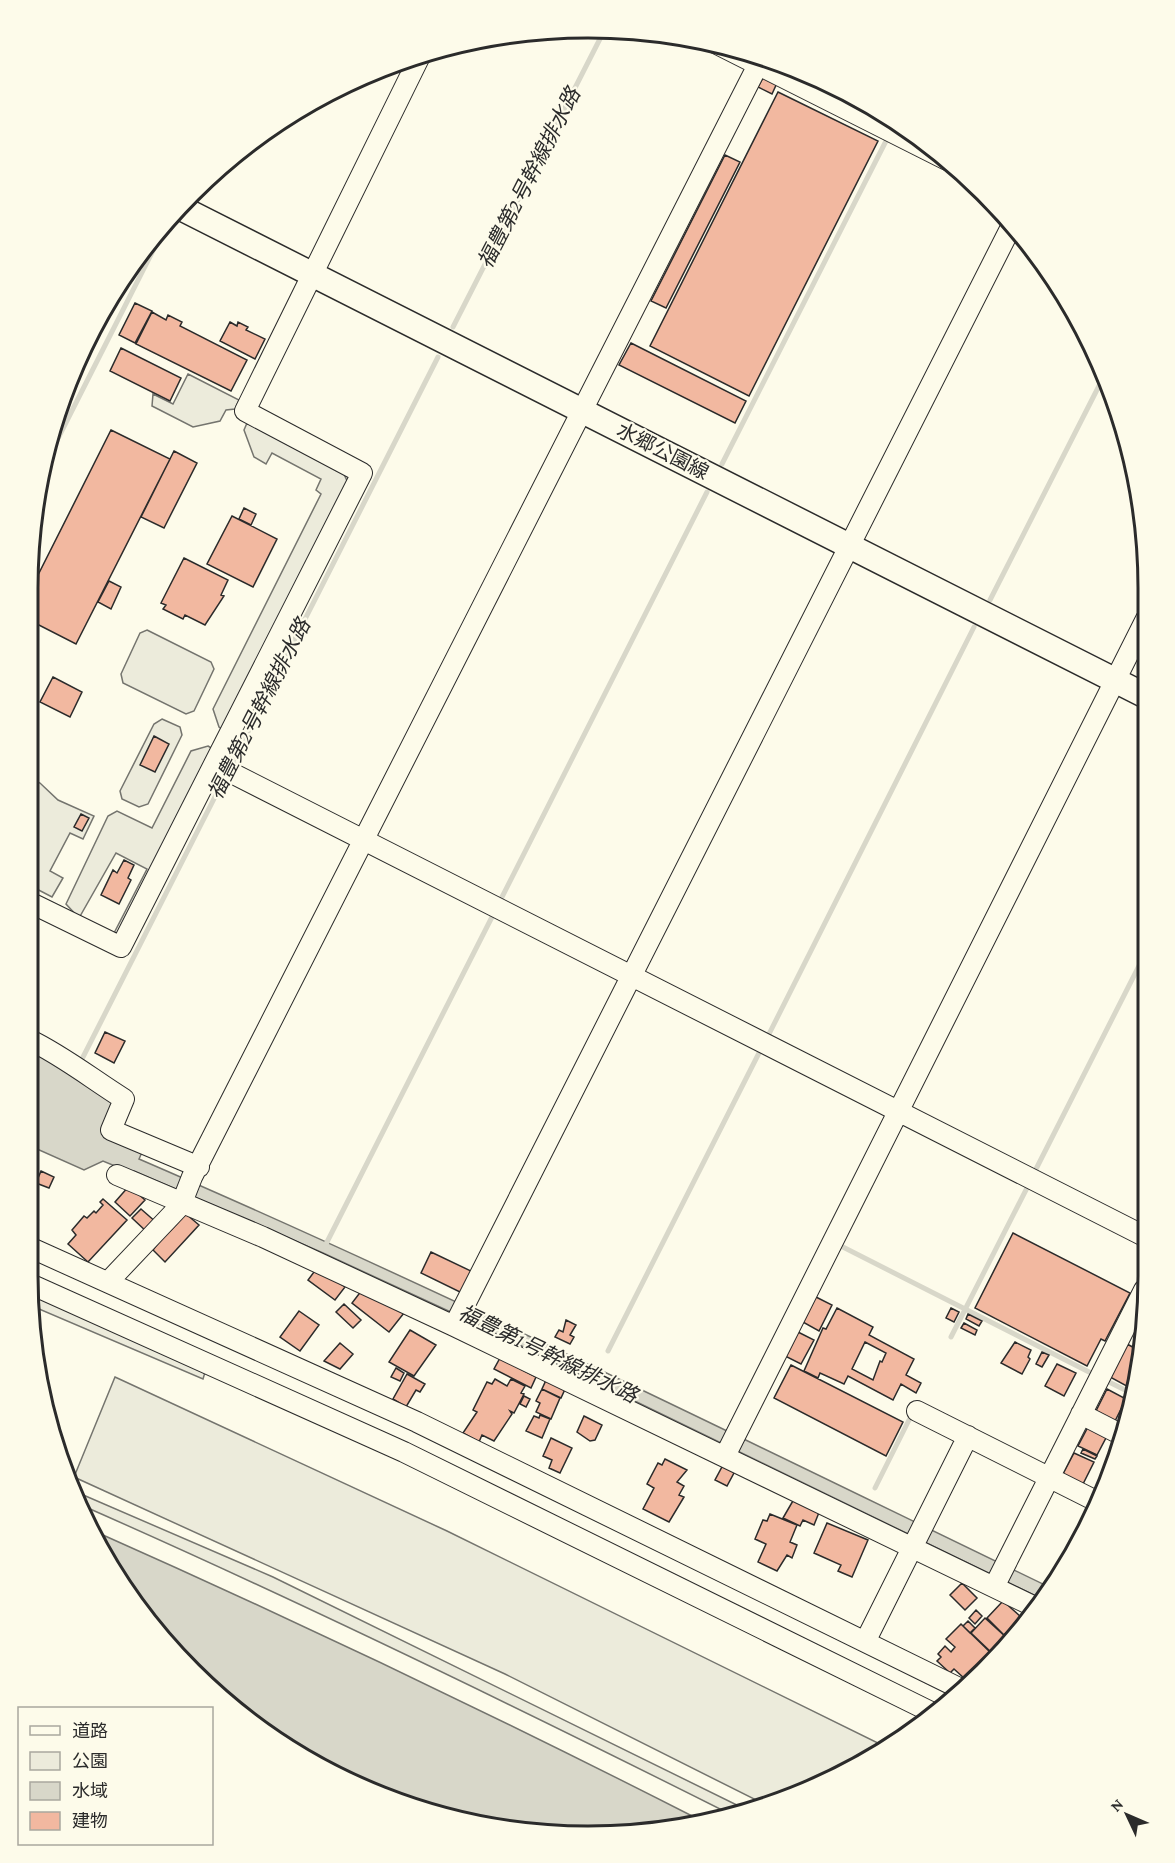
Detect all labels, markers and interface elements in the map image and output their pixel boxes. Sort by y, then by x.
water label: 福豊第2号幹線排水路 [473,82,586,272]
street label: 水郷公園線 [613,418,713,484]
water label: 福豊第2号幹線排水路 [203,613,316,803]
water label: 福豊第1号幹線排水路 [455,1300,643,1409]
legend [18,1707,213,1845]
text: 道路 [72,1721,108,1741]
text: 公園 [72,1751,108,1771]
text: 水域 [72,1781,108,1801]
north arrow [1097,1785,1157,1845]
text: N [1107,1795,1127,1815]
text: 建物 [72,1811,108,1831]

